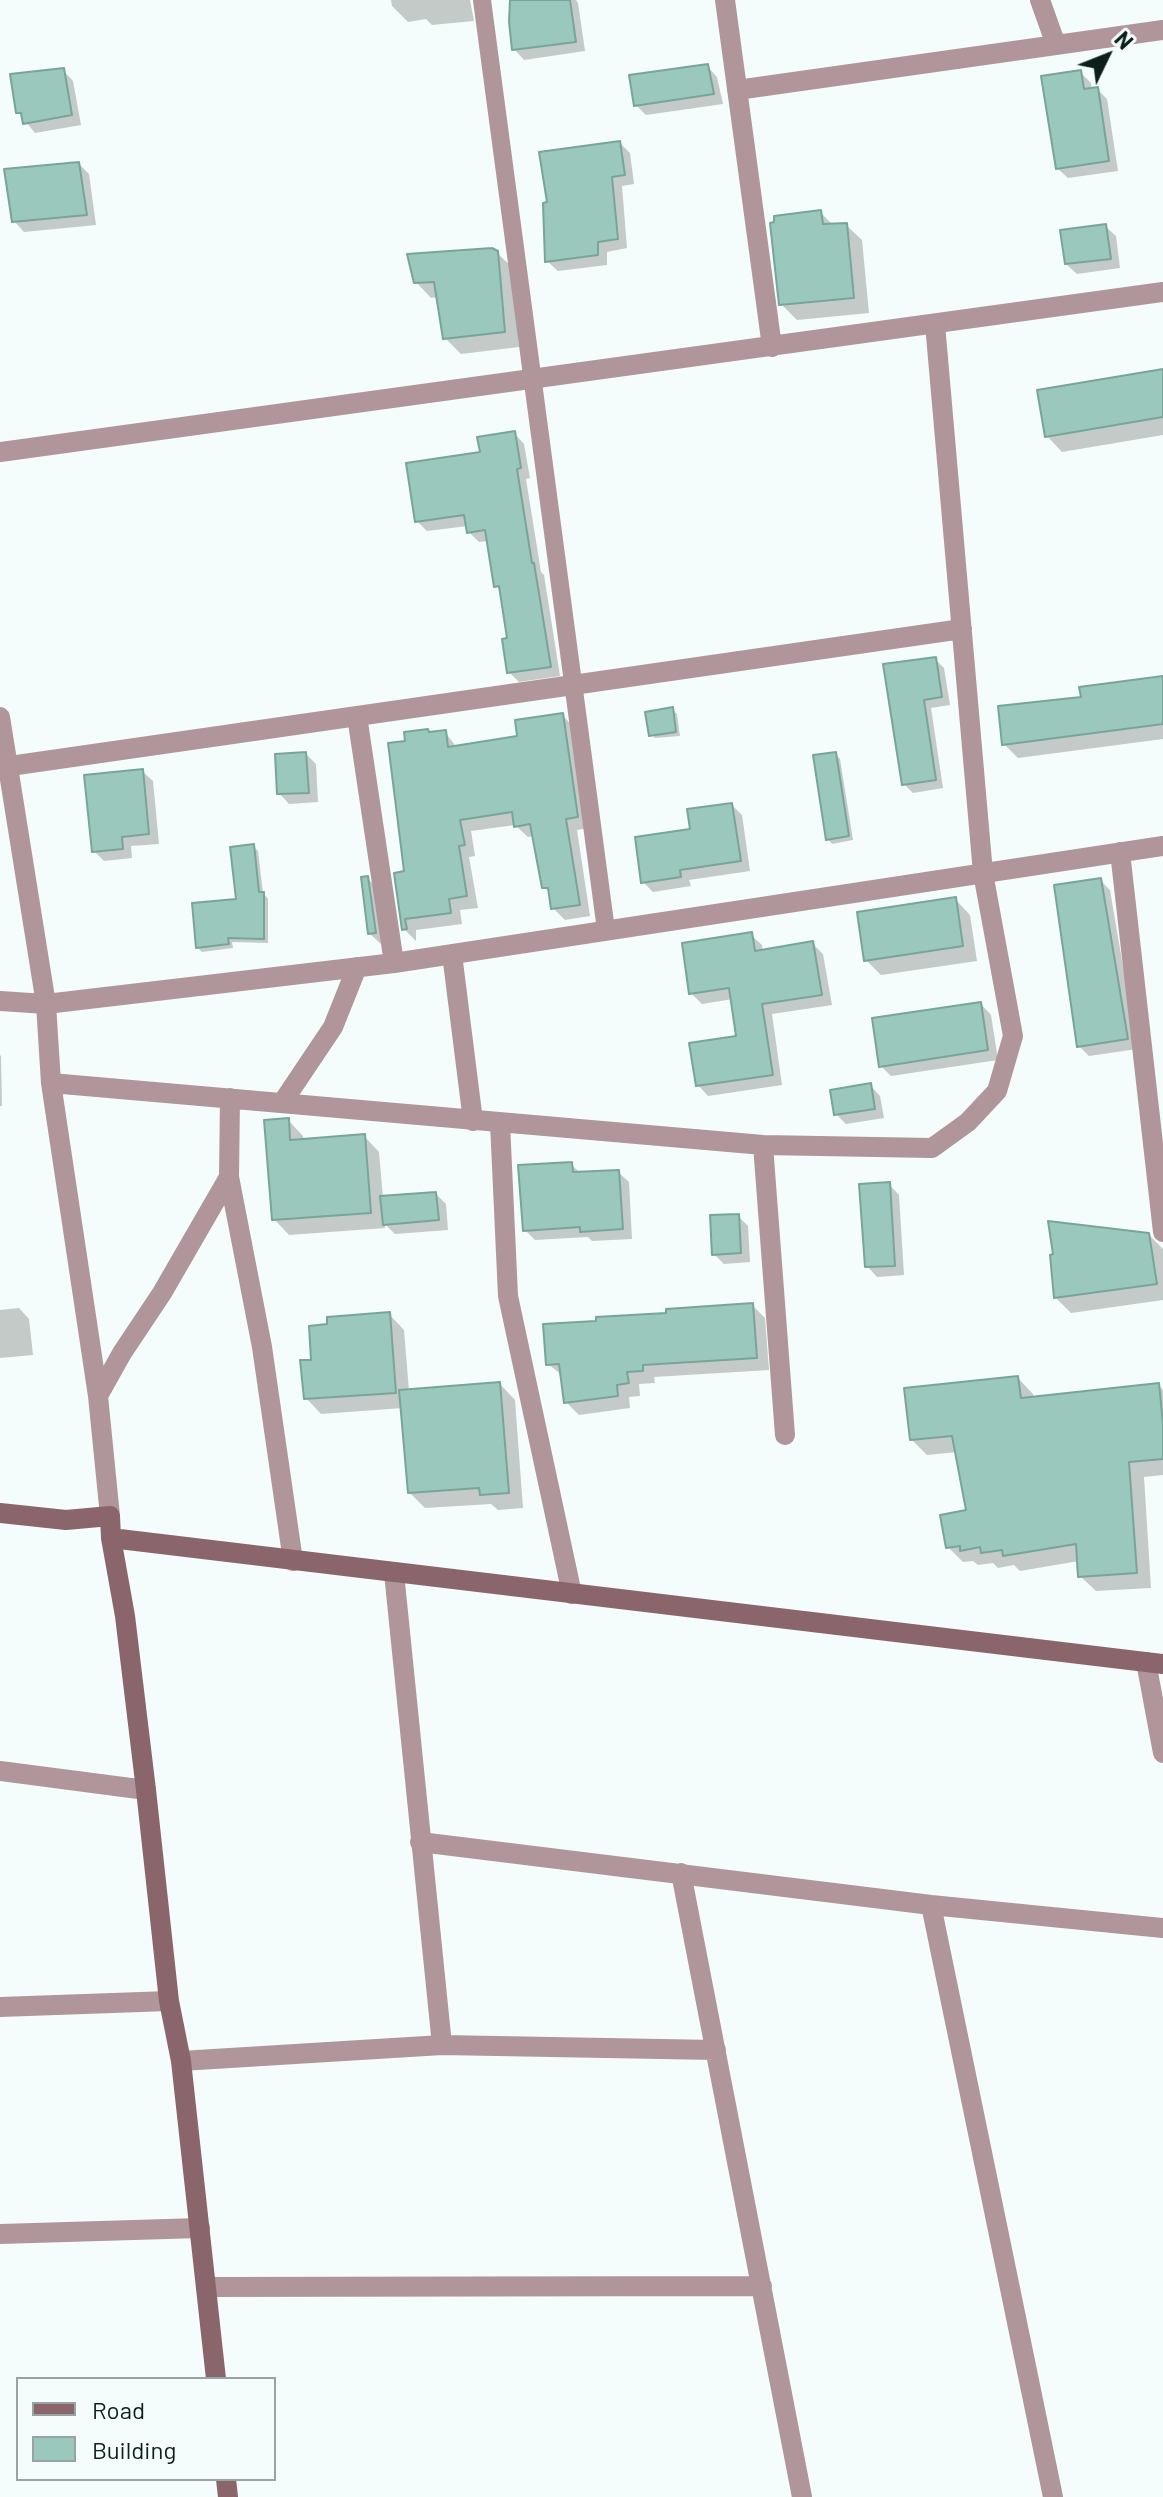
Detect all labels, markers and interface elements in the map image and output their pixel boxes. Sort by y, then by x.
north arrow [1067,16,1147,96]
text: N [1110,25,1139,54]
legend [16,2377,276,2481]
text: Road [92,2395,145,2424]
text: Building [92,2435,176,2464]

